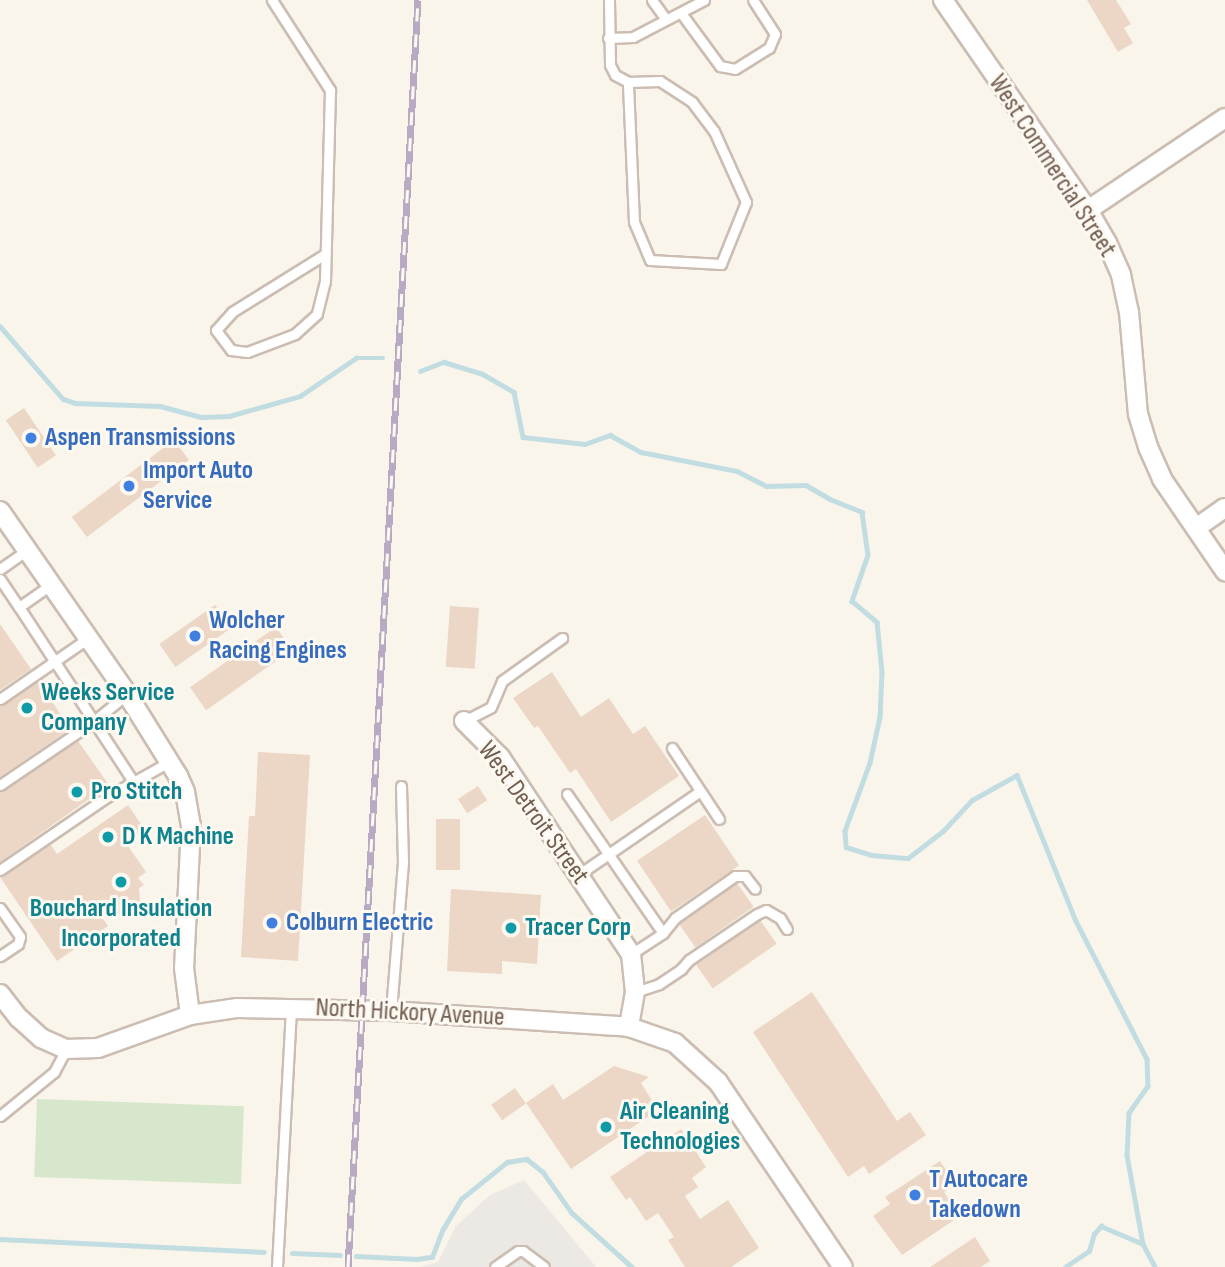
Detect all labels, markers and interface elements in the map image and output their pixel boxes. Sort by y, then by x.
street label: West Commercial Street [981,69,1123,263]
place label: Aspen Transmissions [45,422,236,454]
marker: Aspen Transmissions [23,430,39,446]
place label: Import Auto Service [143,455,253,516]
marker: Import Auto Service [121,478,137,494]
place label: Wolcher Racing Engines [209,605,347,666]
marker: Wolcher Racing Engines [187,628,203,644]
place label: Weeks Service Company [41,677,175,738]
marker: Weeks Service Company [19,700,35,716]
street label: West Detroit Street [471,735,595,891]
place label: Pro Stitch [91,776,182,808]
marker: Pro Stitch [69,784,85,800]
place label: D K Machine [122,821,234,853]
marker: D K Machine [100,829,116,845]
marker: Bouchard Insulation Incorporated [113,874,129,890]
place label: Bouchard Insulation Incorporated [30,893,212,954]
place label: Colburn Electric [286,907,433,939]
place label: Tracer Corp [525,912,631,944]
marker: Colburn Electric [264,915,280,931]
marker: Tracer Corp [503,920,519,936]
street label: North Hickory Avenue [315,992,505,1034]
place label: Air Cleaning Technologies [620,1096,740,1158]
marker: Air Cleaning Technologies [598,1119,614,1135]
place label: T Autocare Takedown [929,1164,1028,1226]
marker: T Autocare Takedown [907,1187,923,1203]

